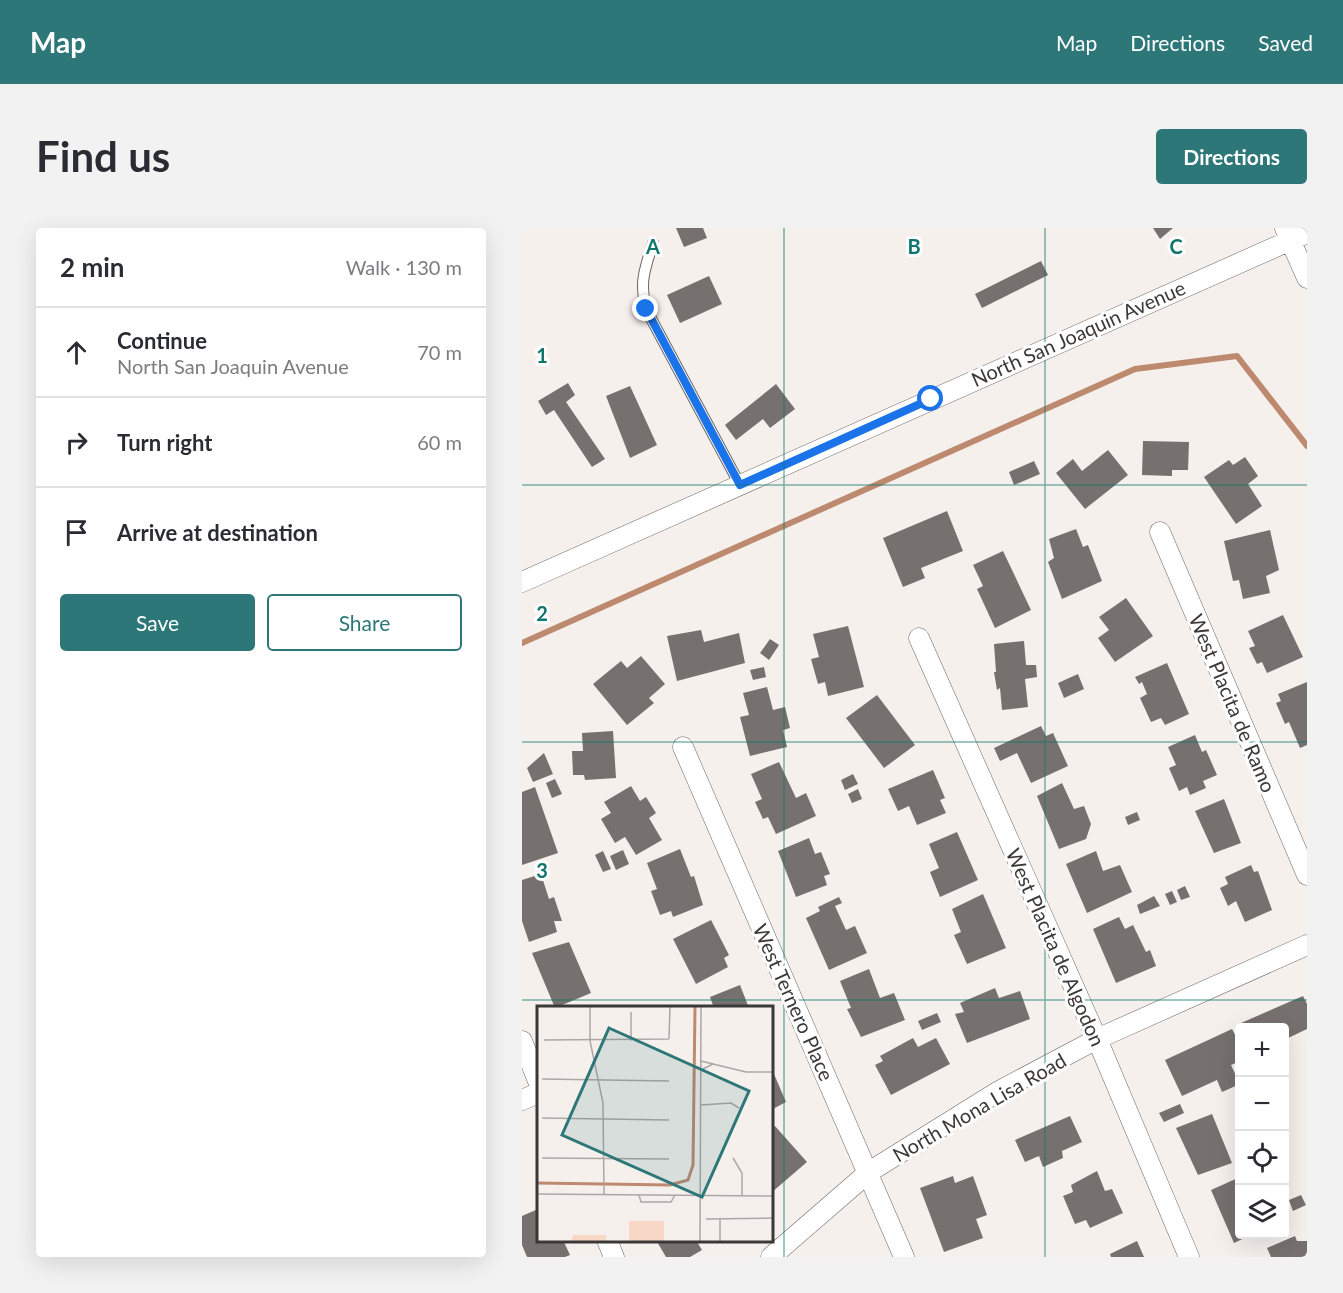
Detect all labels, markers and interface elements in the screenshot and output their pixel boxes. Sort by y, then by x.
text: Map [30,25,86,59]
text: Map [1056,30,1097,55]
text: Directions [1130,30,1225,55]
text: Saved [1258,30,1313,55]
button: Directions [1156,129,1307,184]
text: Find us [36,131,170,181]
text: A [645,234,660,258]
text: B [907,234,921,258]
text: C [1169,234,1183,258]
text: 2 min [60,251,124,283]
text: Walk · 130 m [346,255,462,279]
street label: North San Joaquin Avenue [967,275,1189,391]
route end [632,295,658,321]
text: Continue [117,327,207,354]
icon: ahead [60,336,93,369]
text: 70 m [417,340,462,364]
text: 1 [536,343,548,367]
text: North San Joaquin Avenue [117,354,349,378]
route start [917,385,943,411]
icon: right [60,426,93,459]
text: Turn right [117,429,212,456]
text: 60 m [417,430,462,454]
icon: arrive [60,516,93,549]
text: Arrive at destination [117,519,318,546]
button: Save [60,594,255,651]
button: Share [267,594,462,651]
text: 2 [536,601,548,625]
street label: West Placita de Ramo [1185,610,1281,796]
street label: West Placita de Algodon [1002,844,1110,1050]
text: 3 [536,858,548,882]
street label: West Ternero Place [749,920,839,1084]
inset map [537,1006,772,1242]
map controls [1235,1023,1289,1239]
button: + [1235,1023,1289,1077]
street label: North Mona Lisa Road [888,1048,1070,1166]
button: − [1235,1077,1289,1131]
button: locate [1235,1131,1289,1185]
button: layers [1235,1185,1289,1239]

